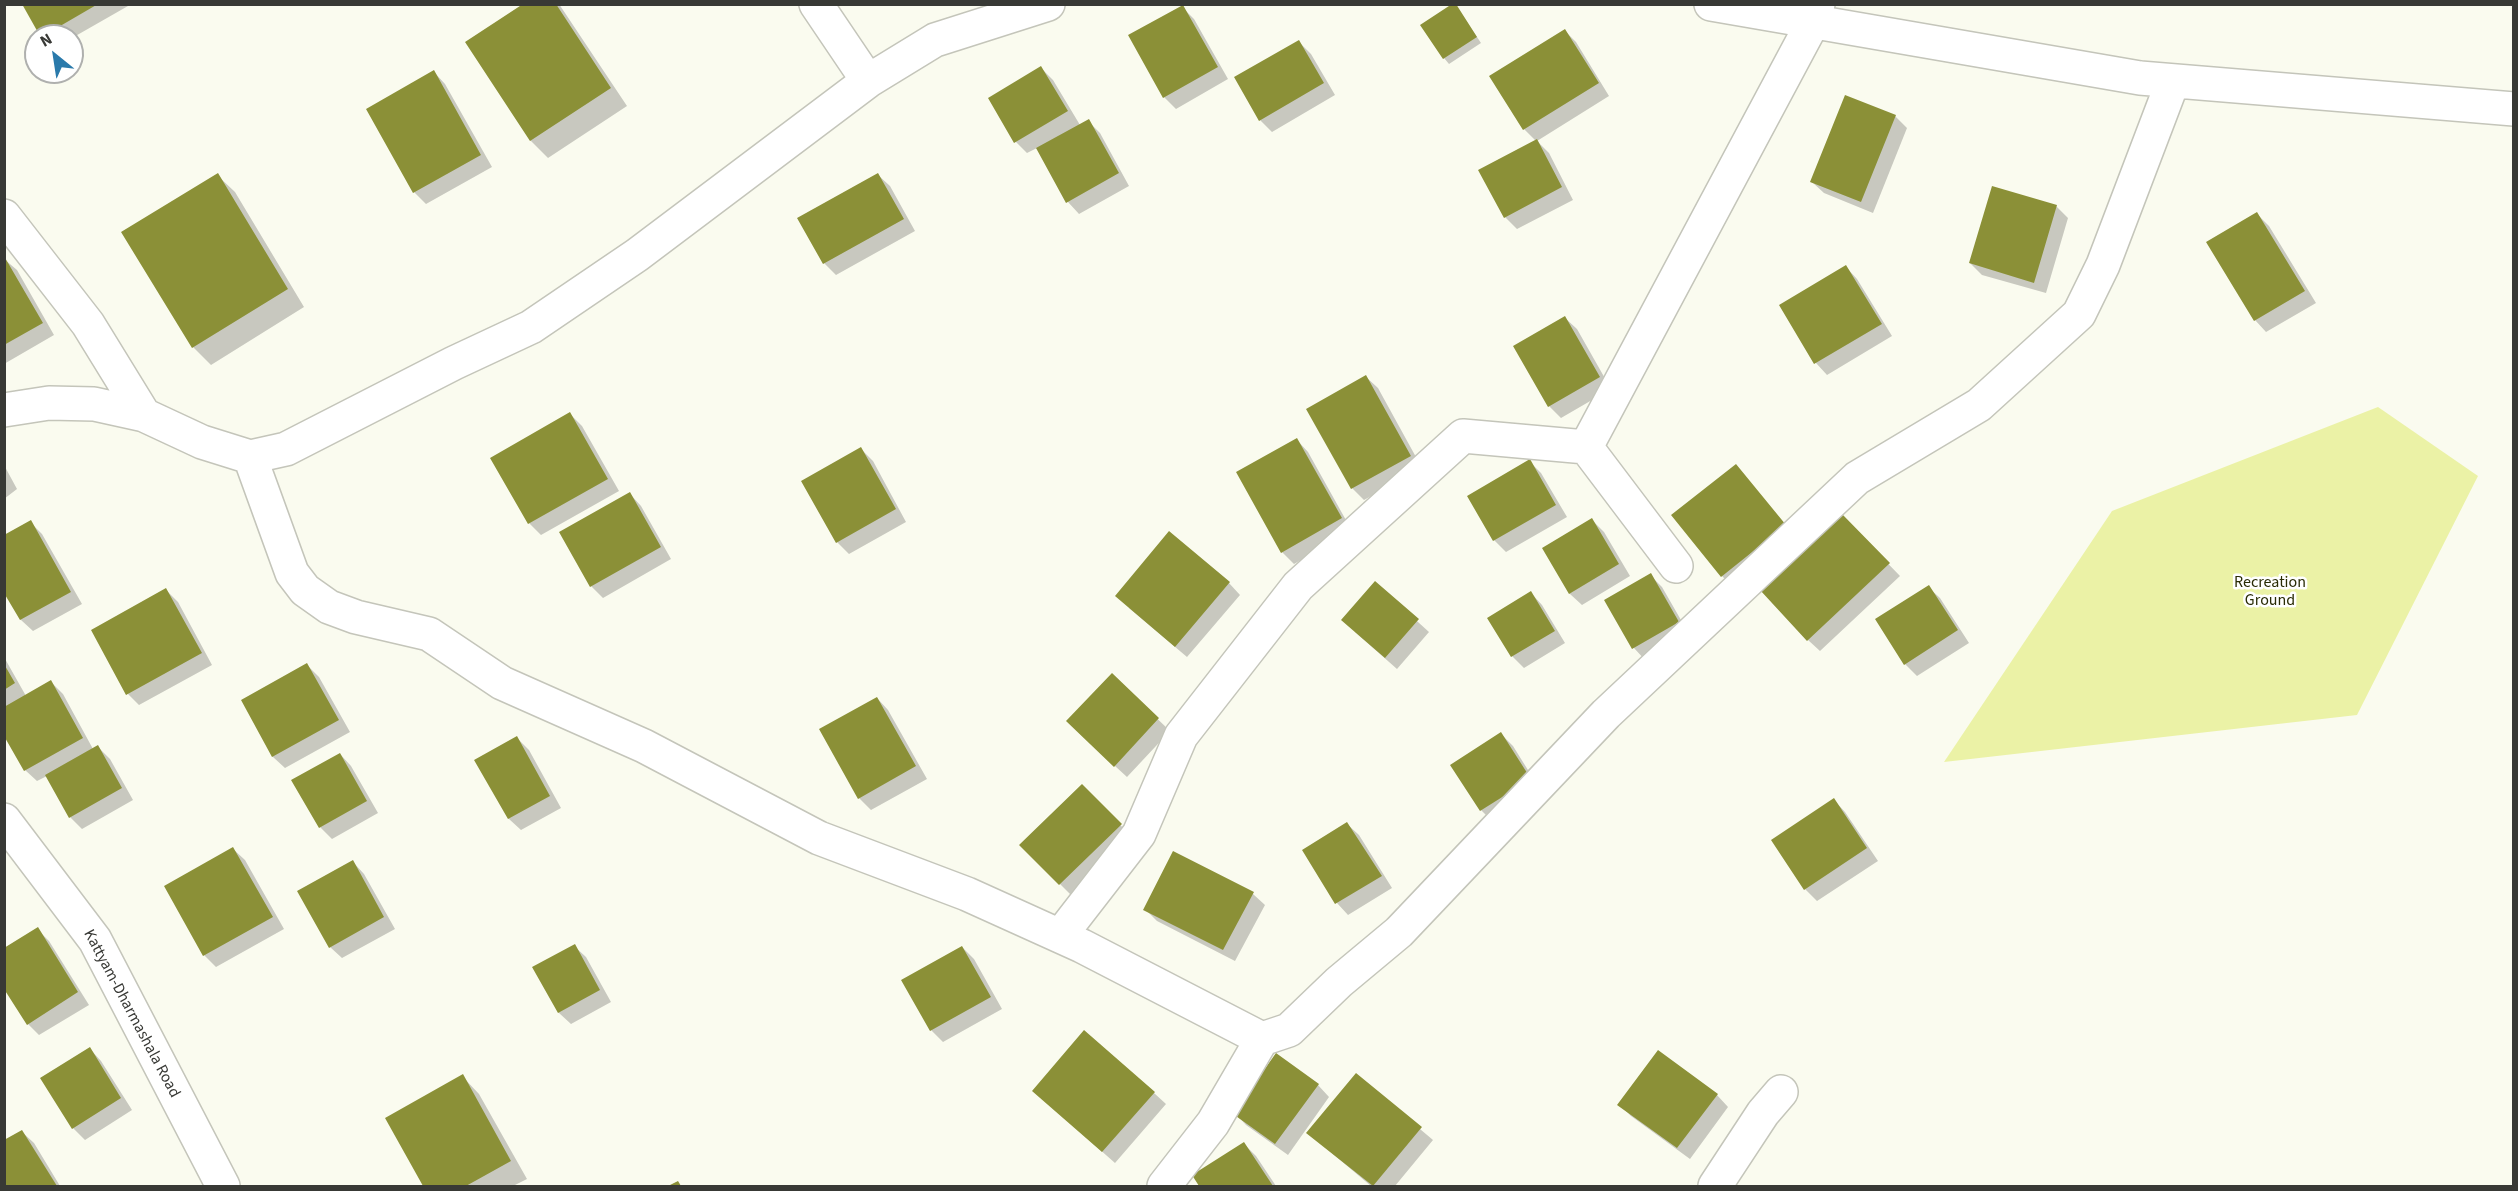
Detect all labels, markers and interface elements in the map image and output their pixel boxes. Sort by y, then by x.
north arrow [24,24,84,84]
text: N [36,28,56,52]
park label: Recreation Ground [2234,573,2306,611]
street label: Kattyam-Dharmashala Road [78,927,184,1101]

